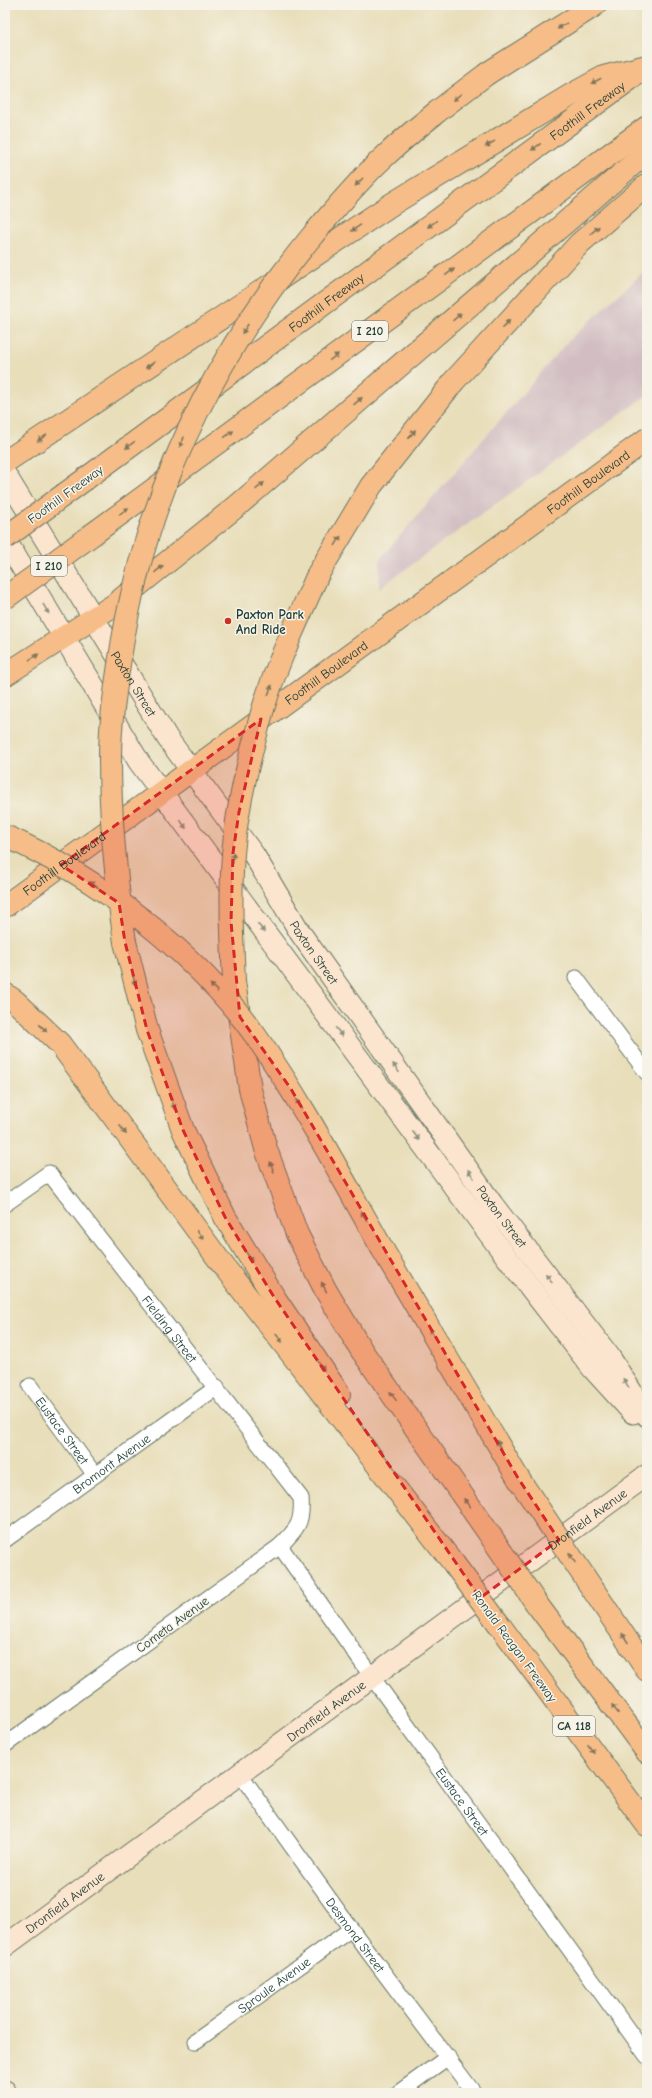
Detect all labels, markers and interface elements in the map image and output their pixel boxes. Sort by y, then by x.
one-way arrow [557,22,568,30]
street label: Foothill Freeway [547,78,628,143]
one-way arrow [591,78,602,84]
one-way arrow [451,92,462,101]
one-way arrow [485,140,495,148]
one-way arrow [531,143,542,151]
one-way arrow [354,177,364,187]
one-way arrow [426,220,437,228]
one-way arrow [351,224,362,232]
one-way arrow [590,226,600,235]
one-way arrow [444,268,455,276]
street label: Foothill Freeway [286,270,367,335]
one-way arrow [452,312,462,321]
one-way arrow [501,319,510,330]
road number: I 210 [352,321,388,341]
one-way arrow [241,323,248,334]
one-way arrow [328,353,339,361]
one-way arrow [144,362,156,369]
one-way arrow [353,397,364,406]
one-way arrow [408,428,417,439]
one-way arrow [224,430,234,438]
one-way arrow [36,434,48,441]
one-way arrow [179,437,185,449]
one-way arrow [125,441,136,450]
street label: Foothill Boulevard [544,447,633,517]
street label: Foothill Freeway [25,462,106,527]
one-way arrow [255,482,265,491]
one-way arrow [119,507,130,516]
one-way arrow [335,535,342,547]
road number: I 210 [31,556,67,576]
one-way arrow [154,564,165,573]
one-way arrow [43,603,50,615]
place label: Paxton Park And Ride [236,607,305,637]
marker: Paxton Park And Ride [223,616,233,626]
street label: Foothill Boulevard [282,638,371,708]
street label: Paxton Street [108,648,160,720]
one-way arrow [29,653,40,660]
one-way arrow [267,684,273,696]
one-way arrow [179,818,187,829]
street label: Foothill Boulevard [20,828,109,899]
one-way arrow [230,852,237,864]
one-way arrow [89,881,100,889]
street label: Paxton Street [287,918,342,988]
one-way arrow [257,923,265,933]
one-way arrow [131,974,137,986]
one-way arrow [209,983,219,993]
one-way arrow [38,1023,48,1033]
one-way arrow [334,1027,343,1038]
one-way arrow [392,1063,400,1074]
one-way arrow [170,1098,176,1110]
one-way arrow [295,1098,302,1110]
one-way arrow [119,1125,127,1136]
one-way arrow [412,1131,421,1142]
one-way arrow [269,1161,275,1173]
one-way arrow [467,1169,475,1180]
street label: Paxton Street [473,1183,531,1252]
one-way arrow [360,1210,367,1222]
one-way arrow [196,1230,204,1240]
one-way arrow [246,1251,253,1263]
one-way arrow [545,1273,553,1284]
one-way arrow [321,1281,327,1292]
street label: Fielding Street [139,1293,201,1367]
one-way arrow [429,1327,436,1339]
one-way arrow [275,1333,283,1344]
one-way arrow [317,1361,325,1371]
one-way arrow [622,1378,630,1388]
one-way arrow [389,1391,397,1402]
street label: Eustace Street [32,1394,92,1468]
street label: Bromont Avenue [70,1430,154,1497]
one-way arrow [495,1439,502,1451]
street label: Dronfield Avenue [545,1485,630,1553]
one-way arrow [463,1498,471,1508]
one-way arrow [568,1553,576,1564]
street label: Ronald Reagan Freeway [469,1588,560,1705]
street label: Cometa Avenue [133,1593,212,1656]
one-way arrow [621,1633,629,1643]
street label: Dronfield Avenue [284,1677,369,1745]
one-way arrow [611,1704,620,1715]
road number: CA 118 [553,1716,595,1736]
one-way arrow [587,1743,595,1754]
street label: Eustace Street [433,1765,492,1840]
street label: Dronfield Avenue [23,1868,108,1937]
street label: Desmond Street [323,1895,388,1976]
street label: Sproule Avenue [235,1954,314,2016]

